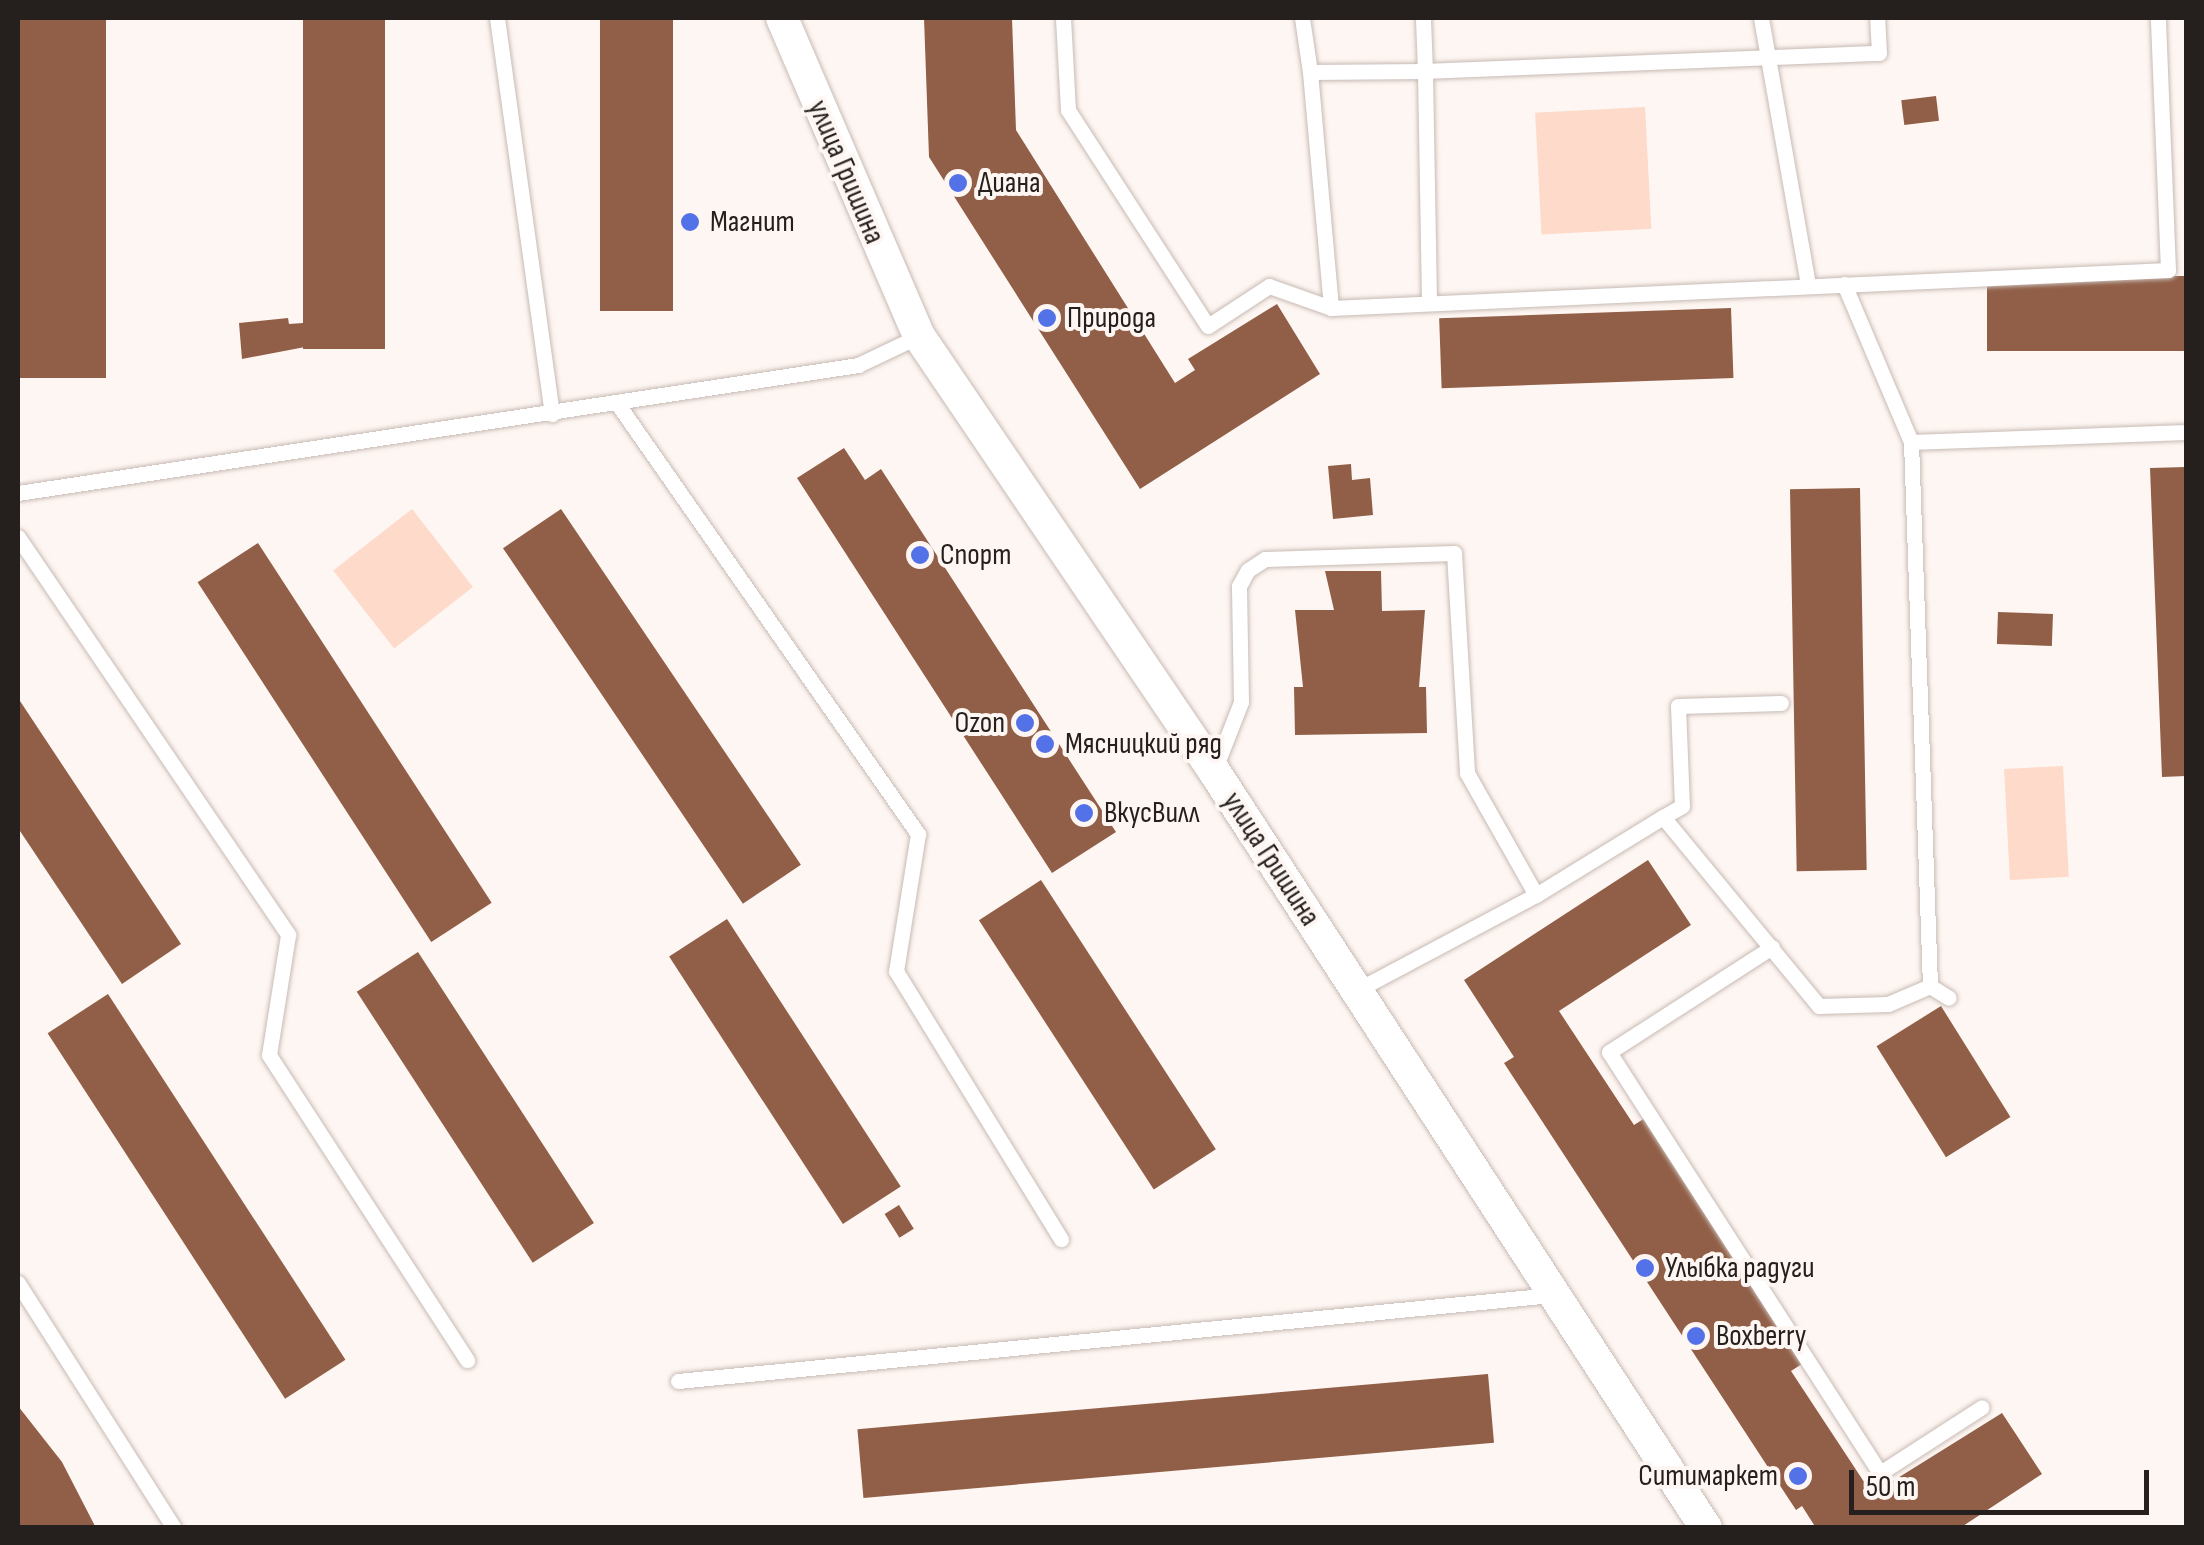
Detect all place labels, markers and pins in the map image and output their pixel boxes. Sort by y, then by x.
place label: Диана [978,165,1040,201]
marker: Диана [947,172,969,194]
place label: Магнит [710,204,795,240]
marker: Магнит [679,211,701,233]
place label: Природа [1067,300,1156,336]
marker: Природа [1036,307,1058,329]
place label: Спорт [940,537,1011,573]
marker: Спорт [909,544,931,566]
place label: Ozon [955,705,1005,741]
marker: Ozon [1014,712,1036,734]
place label: Мясницкий ряд [1065,726,1222,762]
marker: Мясницкий ряд [1034,733,1056,755]
place label: ВкусВилл [1104,795,1200,831]
marker: ВкусВилл [1073,802,1095,824]
place label: Улыбка радуги [1665,1250,1815,1286]
marker: Улыбка радуги [1634,1257,1656,1279]
place label: Boxberry [1716,1318,1806,1354]
marker: Boxberry [1685,1325,1707,1347]
place label: Ситимаркет [1638,1458,1778,1494]
marker: Ситимаркет [1787,1465,1809,1487]

